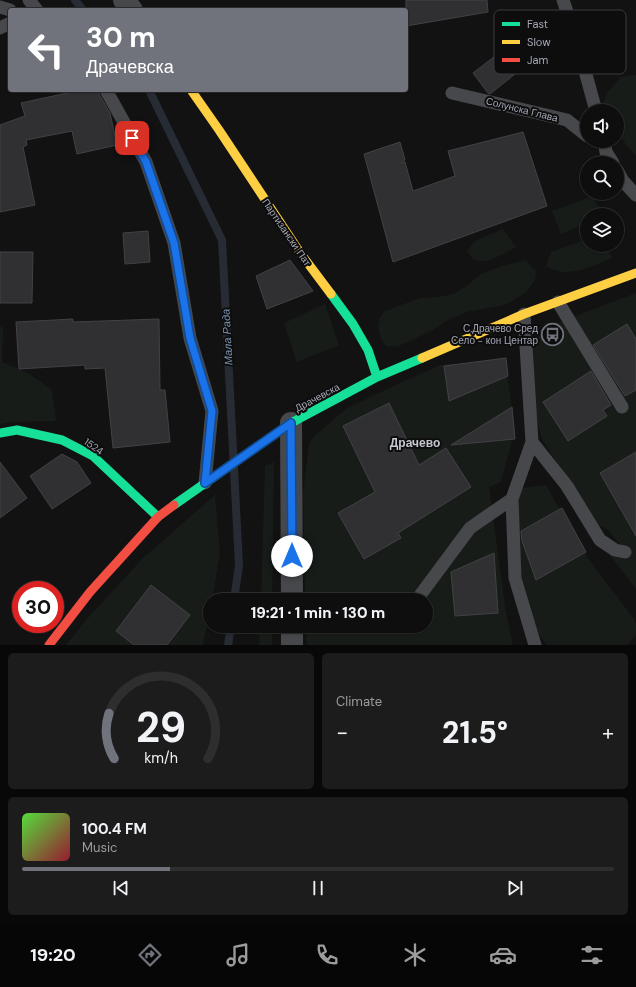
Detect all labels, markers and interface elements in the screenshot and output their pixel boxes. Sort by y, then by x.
legend [494,10,626,74]
text: Fast [527,17,548,31]
text: 30 m [86,19,156,56]
icon: left [20,24,72,76]
text: Slow [527,35,551,49]
text: Jam [527,53,548,67]
text: Драчевска [86,55,174,79]
street label: Солунска Глава [485,94,560,125]
map controls [580,104,624,252]
button: sound [580,104,624,148]
pin [115,121,149,155]
icon: arrive [121,127,143,149]
button: search [580,156,624,200]
street label: Партизански Пат [259,196,314,269]
button: layers [580,208,624,252]
water label: Мала Рада [219,308,235,366]
bus stop icon: С.Драчево Сред Село - кон Центар [540,321,566,347]
place label: С.Драчево Сред Село - кон Центар [451,322,538,347]
street label: Драчевска [293,380,342,415]
street label: 1524 [81,435,106,458]
district label: Драчево [390,435,440,451]
position arrow [271,535,313,577]
speed limit sign: 30 [12,581,64,633]
text: 19:21 · 1 min · 130 m [251,603,385,623]
text: Climate [336,693,382,710]
text: 29 [136,701,186,755]
text: 21.5° [442,713,508,752]
text: − [336,718,348,747]
text: + [602,718,614,747]
text: km/h [144,749,178,767]
text: 100.4 FM [82,819,147,839]
text: Music [82,839,117,856]
icon: previous [110,877,132,899]
icon: pause [307,877,329,899]
icon: next [504,877,526,899]
icon: directions [136,941,164,969]
icon: music [224,941,252,969]
icon: phone [313,941,341,969]
icon: climate [401,941,429,969]
icon: car [489,941,517,969]
icon: filters [578,941,606,969]
text: 19:20 [30,943,76,967]

